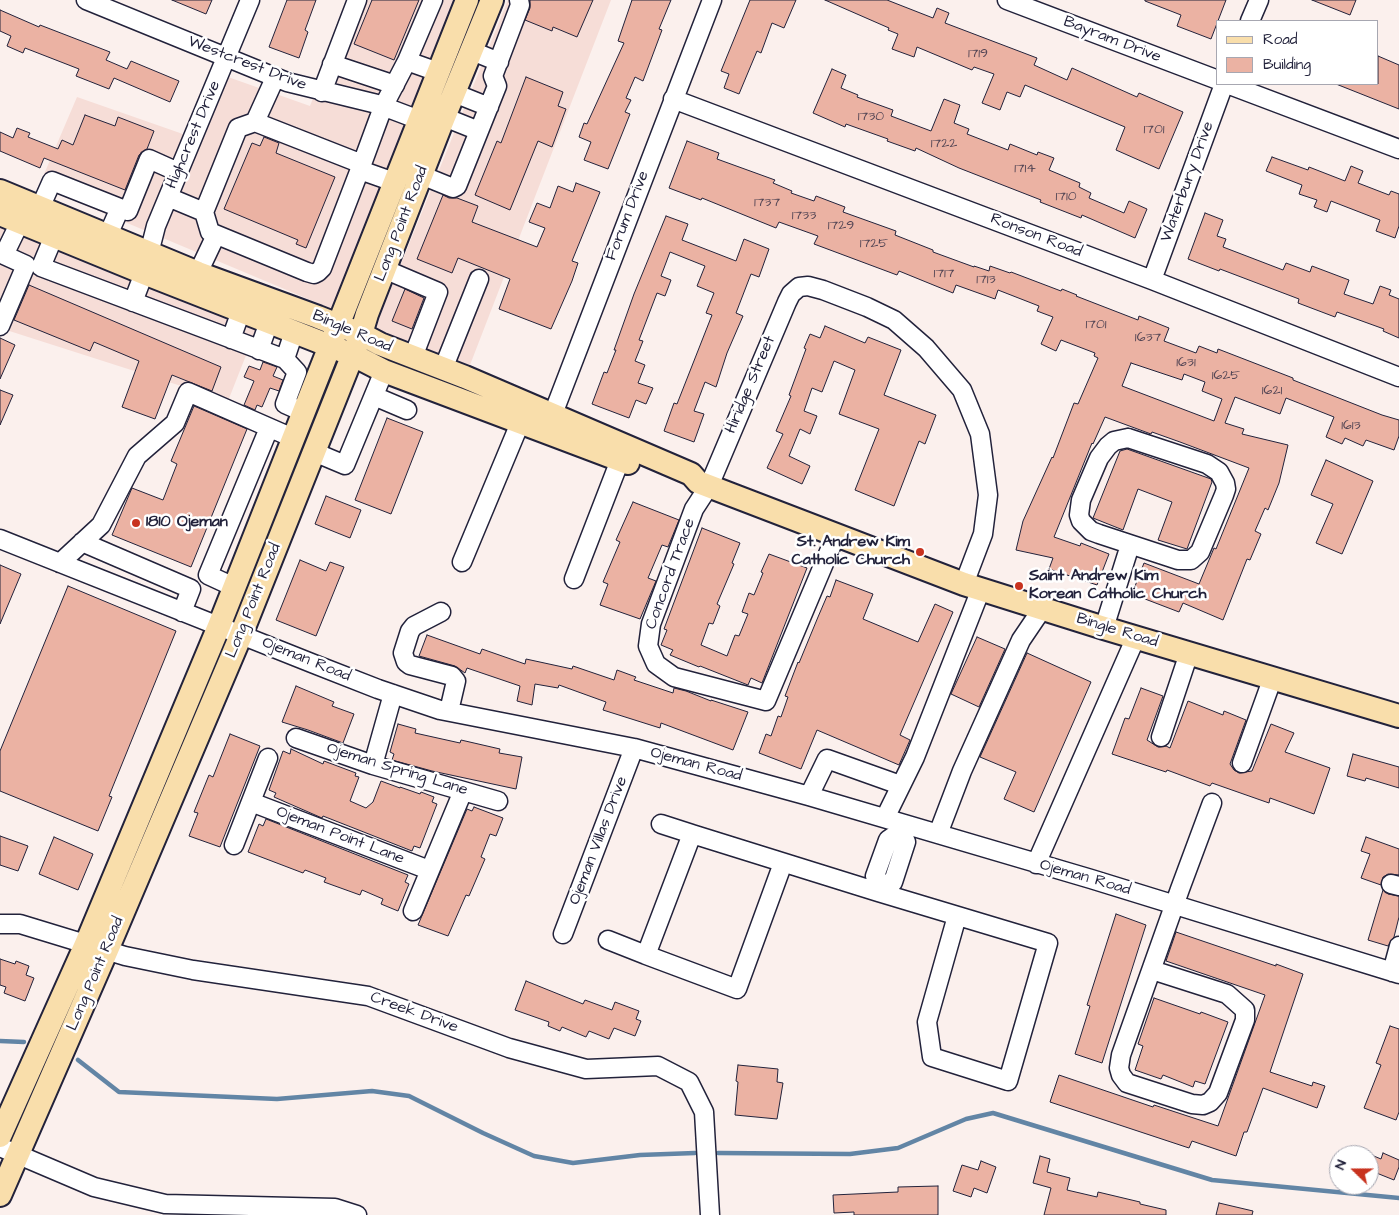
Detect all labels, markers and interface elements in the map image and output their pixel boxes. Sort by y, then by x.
street label: Bayram Drive [1061,13,1163,67]
legend [1216,20,1379,85]
text: Road [1263,29,1297,50]
street label: Westcrest Drive [185,33,309,95]
house number: 1719 [968,46,988,62]
text: Building [1263,54,1311,75]
street label: Highcrest Drive [163,78,225,192]
house number: 1730 [858,109,884,125]
street label: Waterbury Drive [1157,119,1219,245]
house number: 1701 [1143,122,1165,138]
house number: 1722 [931,136,957,152]
house number: 1714 [1014,161,1036,177]
street label: Long Point Road [371,164,433,284]
street label: Forum Drive [602,168,654,264]
house number: 1710 [1055,189,1077,205]
house number: 1737 [754,195,780,211]
house number: 1733 [792,208,816,224]
street label: Ronson Road [987,210,1085,262]
house number: 1729 [828,218,854,234]
house number: 1725 [860,236,888,252]
house number: 1717 [934,266,954,282]
house number: 1713 [976,272,996,288]
street label: Bingle Road [309,307,395,357]
house number: 1701 [1085,317,1107,333]
house number: 1637 [1135,330,1161,346]
street label: Hiridge Street [722,333,780,437]
house number: 1631 [1176,355,1196,371]
house number: 1625 [1212,368,1240,384]
house number: 1621 [1262,383,1282,399]
house number: 1613 [1341,418,1361,434]
place label: 1810 Ojeman [146,513,228,533]
street label: Concord Trace [642,516,700,632]
marker: 1810 Ojeman [130,517,142,529]
place label: St. Andrew Kim Catholic Church [791,533,910,571]
street label: Long Point Road [222,541,286,661]
marker: St. Andrew Kim Catholic Church [914,546,926,558]
place label: Saint Andrew Kim Korean Catholic Church [1029,567,1206,605]
marker: Saint Andrew Kim Korean Catholic Church [1013,580,1025,592]
street label: Bingle Road [1074,609,1160,653]
street label: Ojeman Road [259,633,353,687]
street label: Ojeman Spring Lane [324,739,470,801]
street label: Ojeman Road [648,744,744,786]
street label: Ojeman Villas Drive [566,774,632,908]
street label: Ojeman Point Lane [273,803,407,869]
street label: Ojeman Road [1037,856,1133,900]
street label: Long Point Road [63,914,129,1034]
street label: Creek Drive [367,988,461,1038]
north arrow [1329,1145,1379,1195]
text: N [1330,1157,1352,1173]

